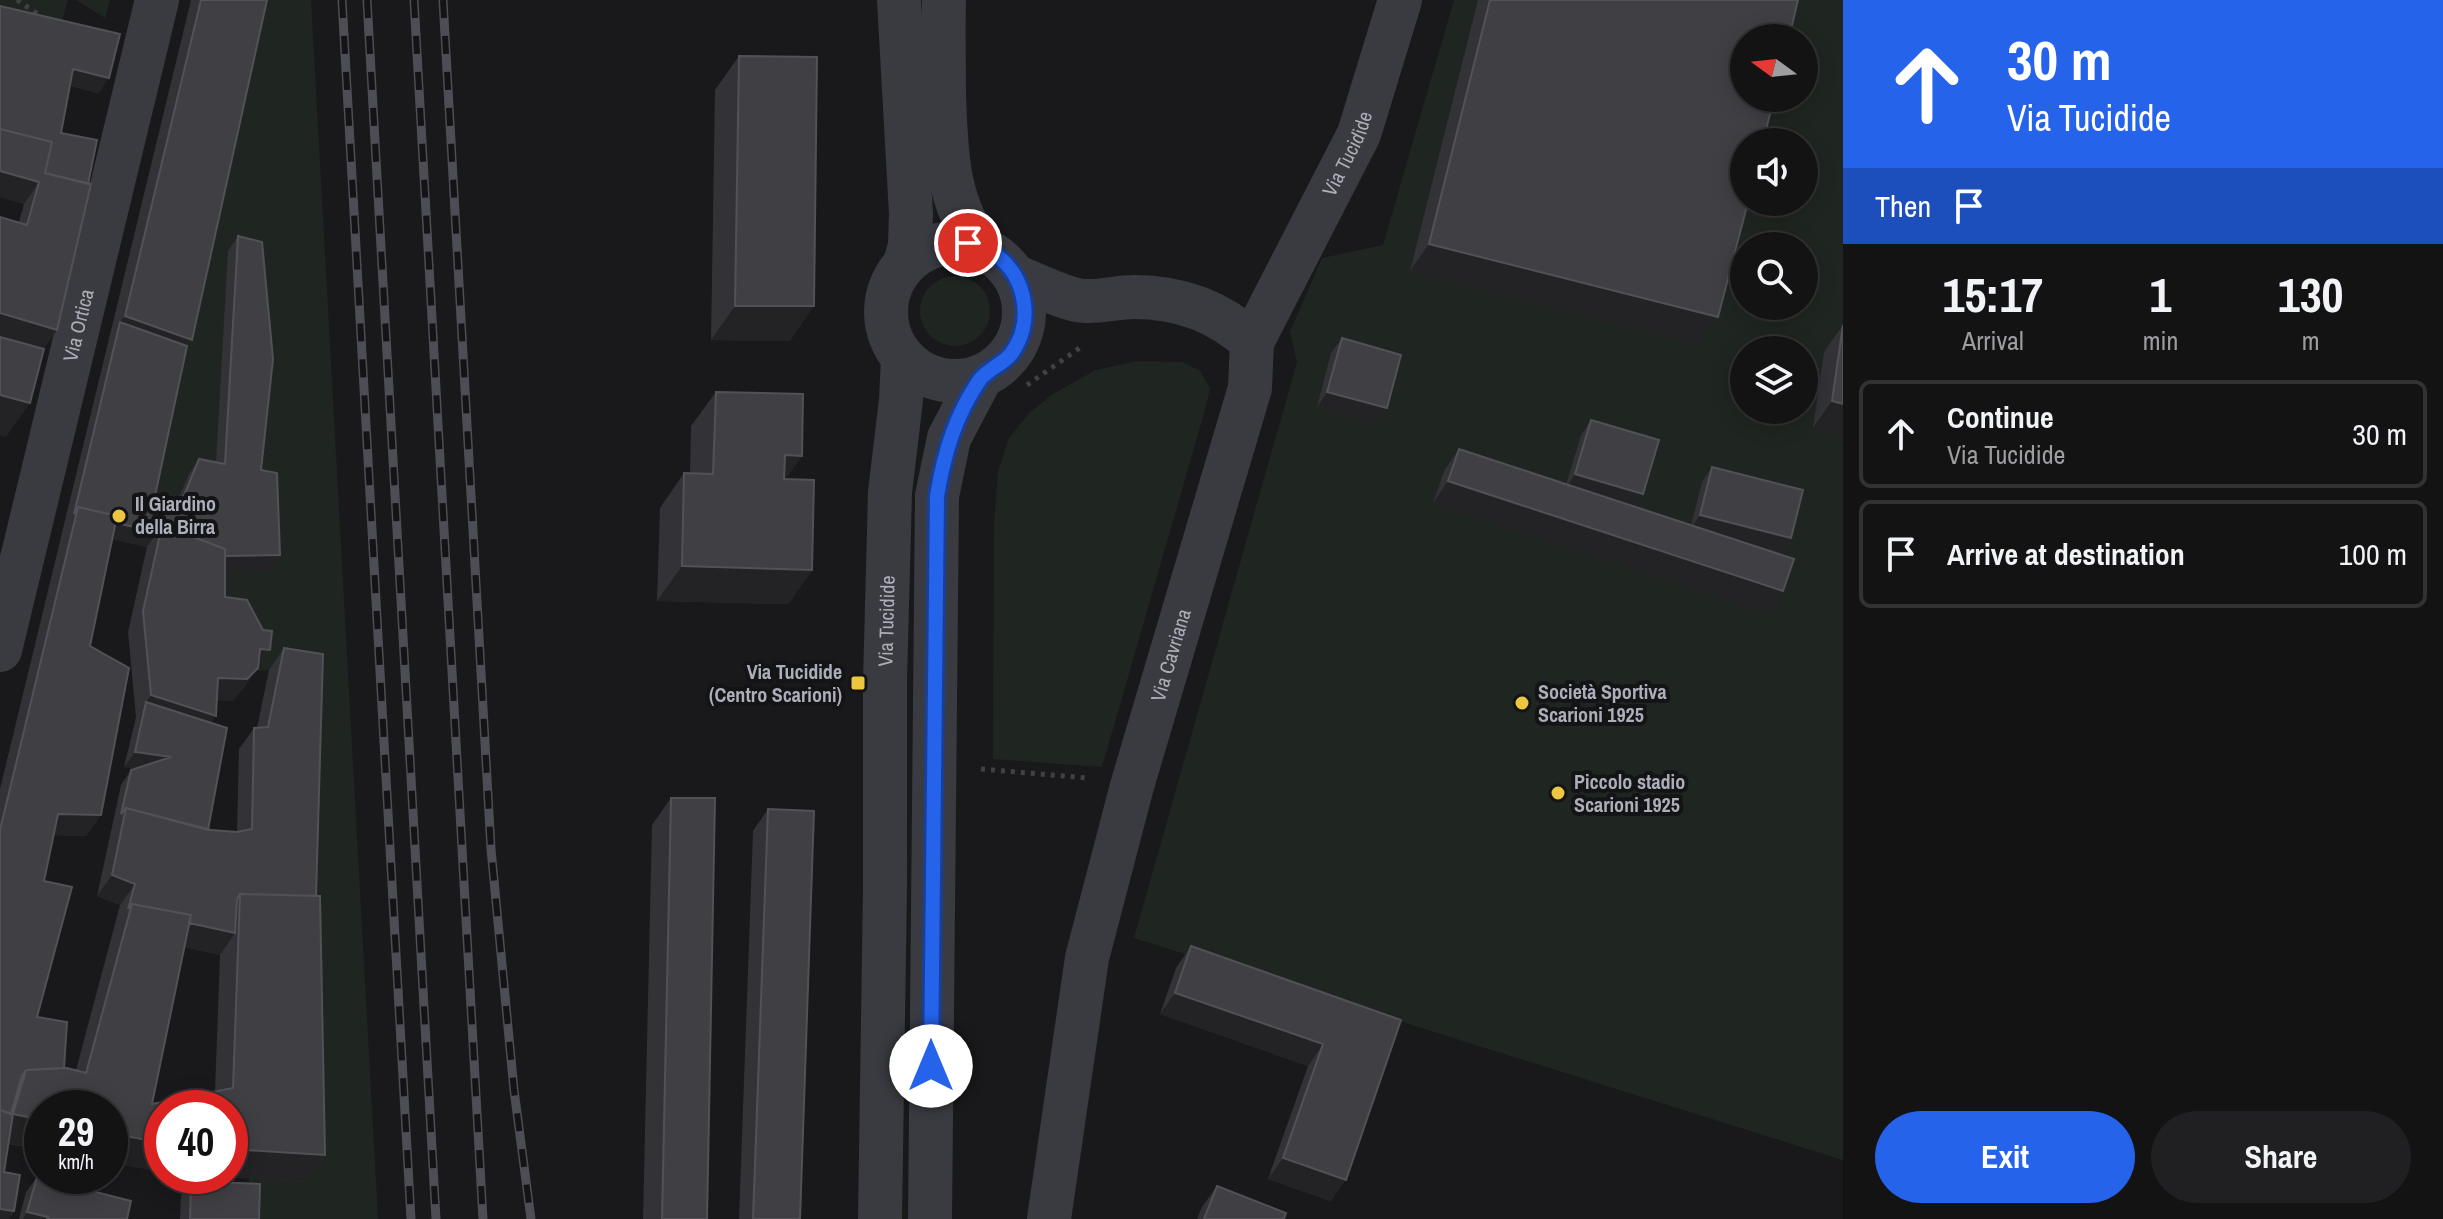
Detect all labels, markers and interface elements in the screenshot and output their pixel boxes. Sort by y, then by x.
text: 30 m [2007,22,2112,97]
north arrow [1730,24,1818,112]
map controls [1730,24,1818,424]
icon: ahead [1875,32,1979,136]
text: Via Tucidide [2007,94,2171,142]
street label: Via Tucidide [1315,108,1378,201]
button: sound [1730,128,1818,216]
icon: arrive [1947,184,1991,228]
text: Then [1875,186,1931,226]
pin [934,209,1002,277]
icon: arrive [946,221,990,265]
button: search [1730,232,1818,320]
text: 15:17 [1943,262,2043,327]
text: 1 [2150,262,2171,327]
text: 130 [2278,262,2343,327]
street label: Via Ortica [56,286,100,364]
text: Arrival [1962,323,2024,358]
text: min [2143,323,2178,358]
text: m [2302,323,2320,358]
button: layers [1730,336,1818,424]
text: Continue [1947,397,2054,437]
icon: ahead [1879,412,1923,456]
text: 30 m [2352,414,2407,454]
text: Via Tucidide [1947,437,2065,472]
place label: Il Giardino della Birra [135,490,216,540]
marker: Il Giardino della Birra [110,507,128,525]
icon: arrive [1879,532,1923,576]
text: Arrive at destination [1947,534,2185,574]
text: 100 m [2339,534,2407,574]
street label: Via Tucidide [871,575,901,667]
street label: Via Cavriana [1144,605,1197,705]
place label: Via Tucidide (Centro Scarioni) [709,658,842,708]
marker: Via Tucidide (Centro Scarioni) [849,674,867,692]
place label: Società Sportiva Scarioni 1925 [1538,678,1667,728]
marker: Società Sportiva Scarioni 1925 [1513,694,1531,712]
place label: Piccolo stadio Scarioni 1925 [1574,768,1685,818]
marker: Piccolo stadio Scarioni 1925 [1549,784,1567,802]
position arrow [889,1024,973,1108]
speed limit sign: 40 [144,1090,248,1194]
text: 29 [58,1105,94,1158]
button: Exit [1875,1111,2135,1203]
button: Share [2151,1111,2411,1203]
text: km/h [58,1148,94,1175]

